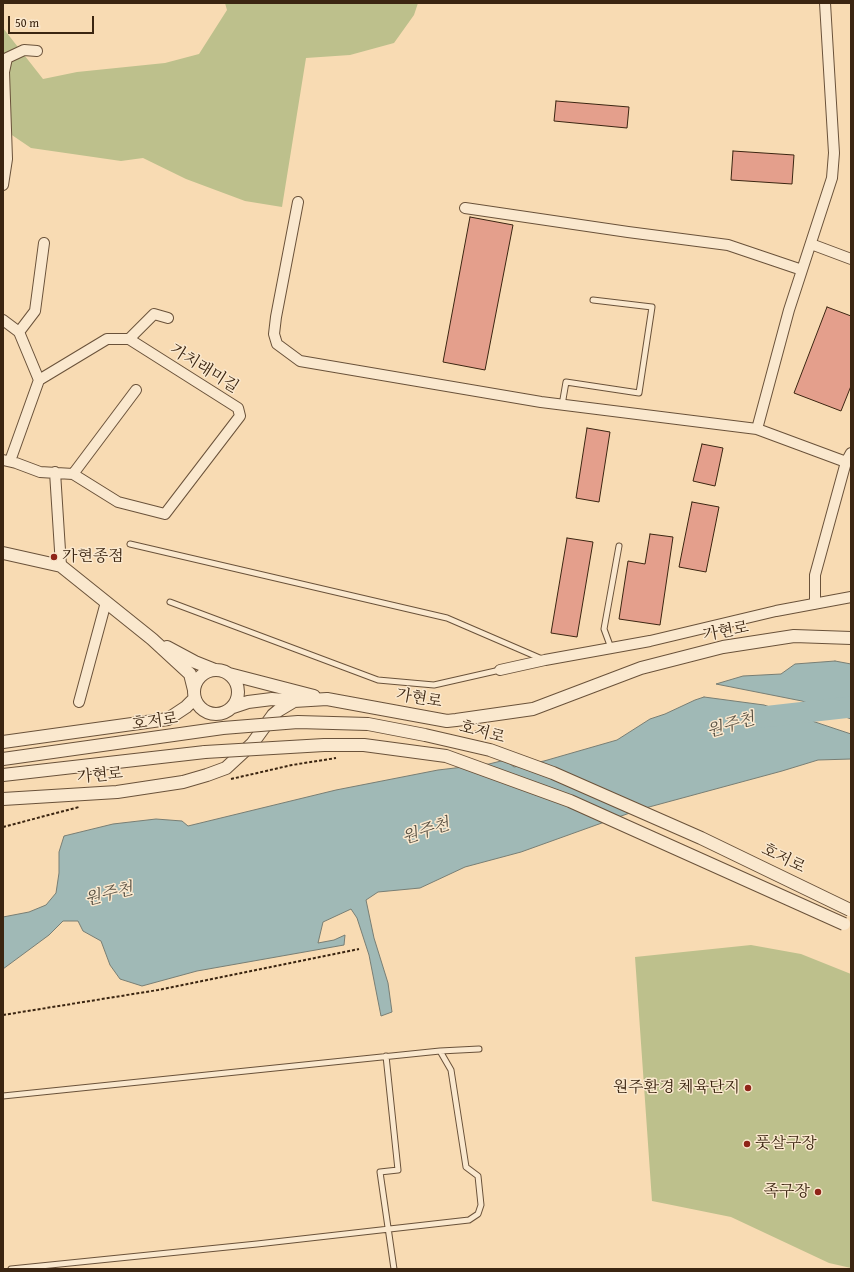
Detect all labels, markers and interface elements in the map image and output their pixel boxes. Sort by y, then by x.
scale bar [10,8,96,34]
text: 50 m [15,14,39,31]
street label: 가치래미길 [166,340,242,398]
place label: 가현종점 [62,547,124,567]
marker: 가현종점 [49,552,59,562]
street label: 가현로 [701,618,751,646]
street label: 가현로 [395,686,443,712]
street label: 호저로 [131,709,179,735]
water label: 원주천 [705,709,757,743]
street label: 호저로 [457,718,507,748]
street label: 가현로 [76,764,124,788]
water label: 원주천 [399,815,453,849]
street label: 호저로 [758,840,808,878]
water label: 원주천 [83,879,135,911]
place label: 원주환경 체육단지 [613,1078,740,1098]
marker: 원주환경 체육단지 [743,1083,753,1093]
place label: 풋살구장 [755,1134,817,1154]
marker: 풋살구장 [742,1139,752,1149]
place label: 족구장 [764,1182,810,1202]
marker: 족구장 [813,1187,823,1197]

